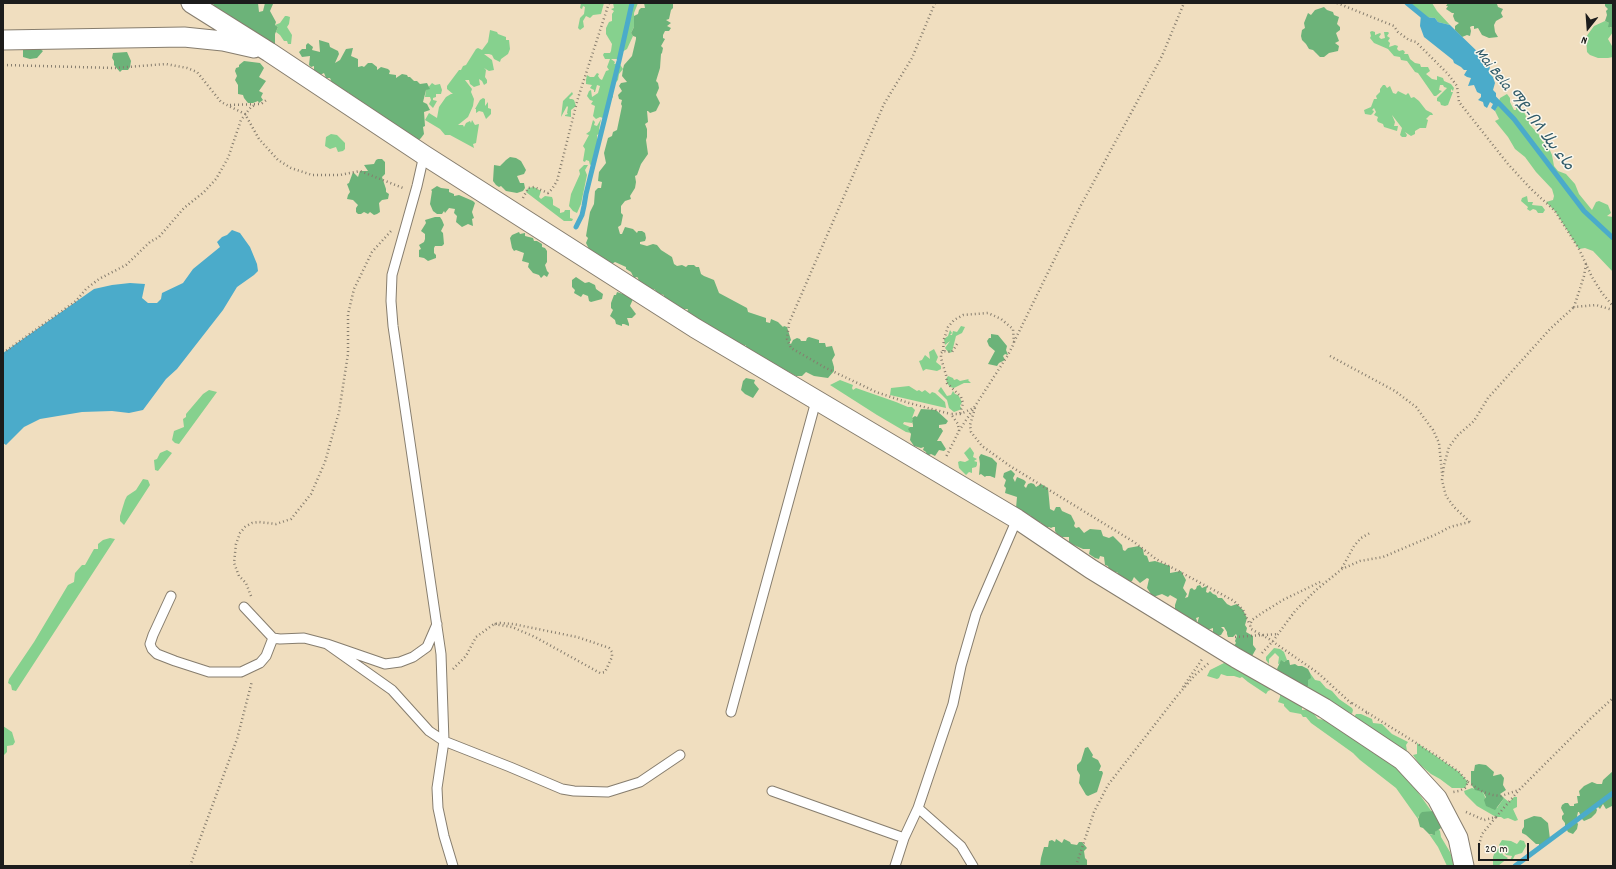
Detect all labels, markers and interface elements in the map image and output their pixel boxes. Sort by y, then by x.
north arrow [1568,8,1608,48]
text: N [1580,31,1589,48]
water label: Mai Bela ማይ-በላ ماء بيلا [1469,45,1577,175]
scale bar [1480,835,1531,861]
text: 20 m [1485,841,1508,858]

